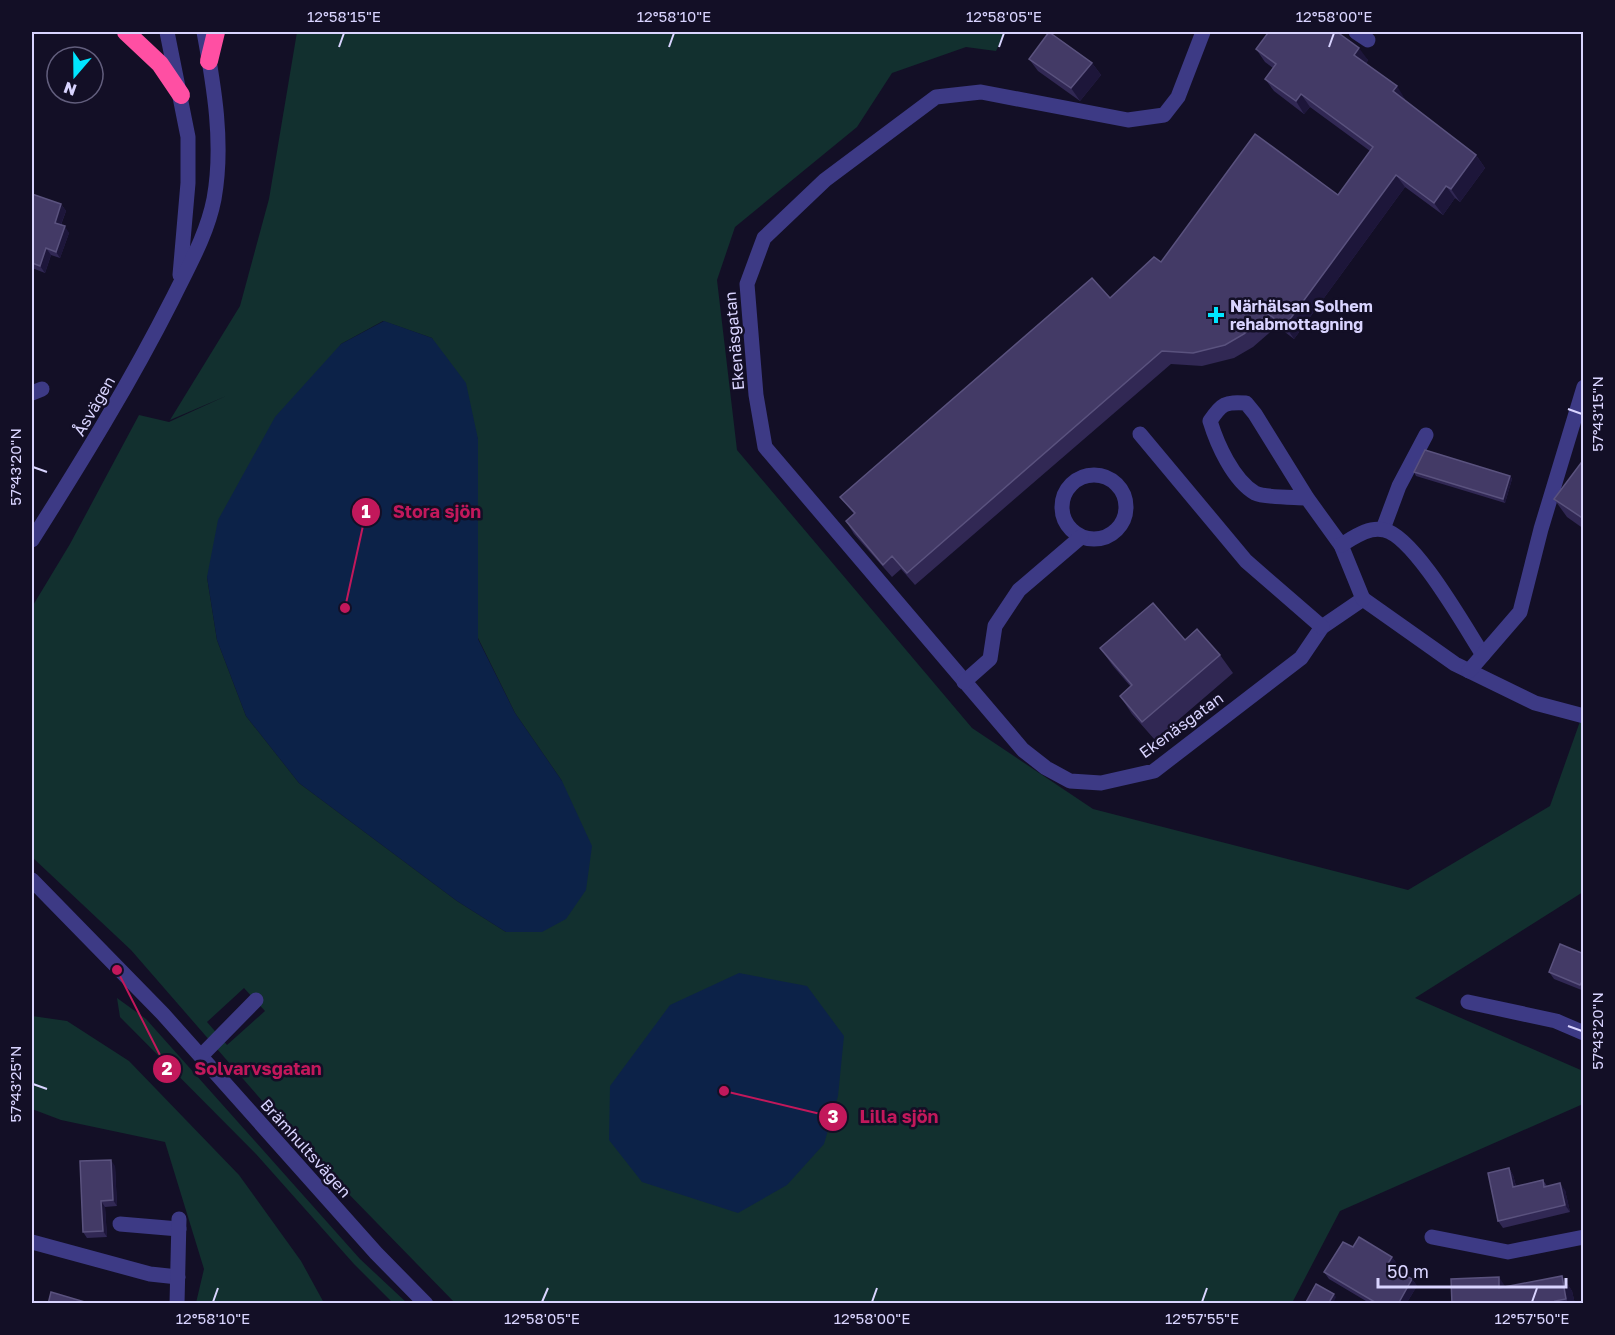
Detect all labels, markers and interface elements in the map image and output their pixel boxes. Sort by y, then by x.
text: 12°58'15"E [307,7,381,25]
text: 12°58'10"E [637,7,711,25]
text: 12°58'05"E [966,7,1042,25]
text: 12°58'00"E [1296,7,1372,25]
north arrow [45,45,105,105]
text: N [61,78,79,101]
street label: Ekenäsgatan [720,291,748,391]
place label: Närhälsan Solhem rehabmottagning [1230,296,1373,334]
marker: Närhälsan Solhem rehabmottagning [1207,306,1225,324]
street label: Åsvägen [69,373,119,439]
text: 57°43'15"N [1588,376,1606,452]
text: 57°43'20"N [6,428,24,506]
callout: Stora sjön [351,494,493,530]
text: 1 [361,500,371,522]
text: Stora sjön [393,500,481,522]
street label: Ekenäsgatan [1135,688,1227,762]
text: 57°43'20"N [1588,992,1606,1070]
text: 57°43'25"N [6,1045,24,1123]
callout: Solvarvsgatan [152,1051,333,1087]
text: 2 [162,1057,173,1079]
text: Solvarvsgatan [194,1057,322,1079]
street label: Brämhultsvägen [256,1095,356,1201]
callout: Lilla sjön [818,1099,951,1135]
text: 3 [828,1105,839,1127]
text: Lilla sjön [860,1105,939,1127]
scale bar [1378,1251,1566,1289]
text: 50 m [1387,1260,1429,1282]
text: 12°58'10"E [176,1309,250,1327]
text: 12°58'05"E [504,1309,580,1327]
text: 12°58'00"E [834,1309,910,1327]
text: 12°57'55"E [1165,1309,1239,1327]
text: 12°57'50"E [1495,1309,1569,1327]

